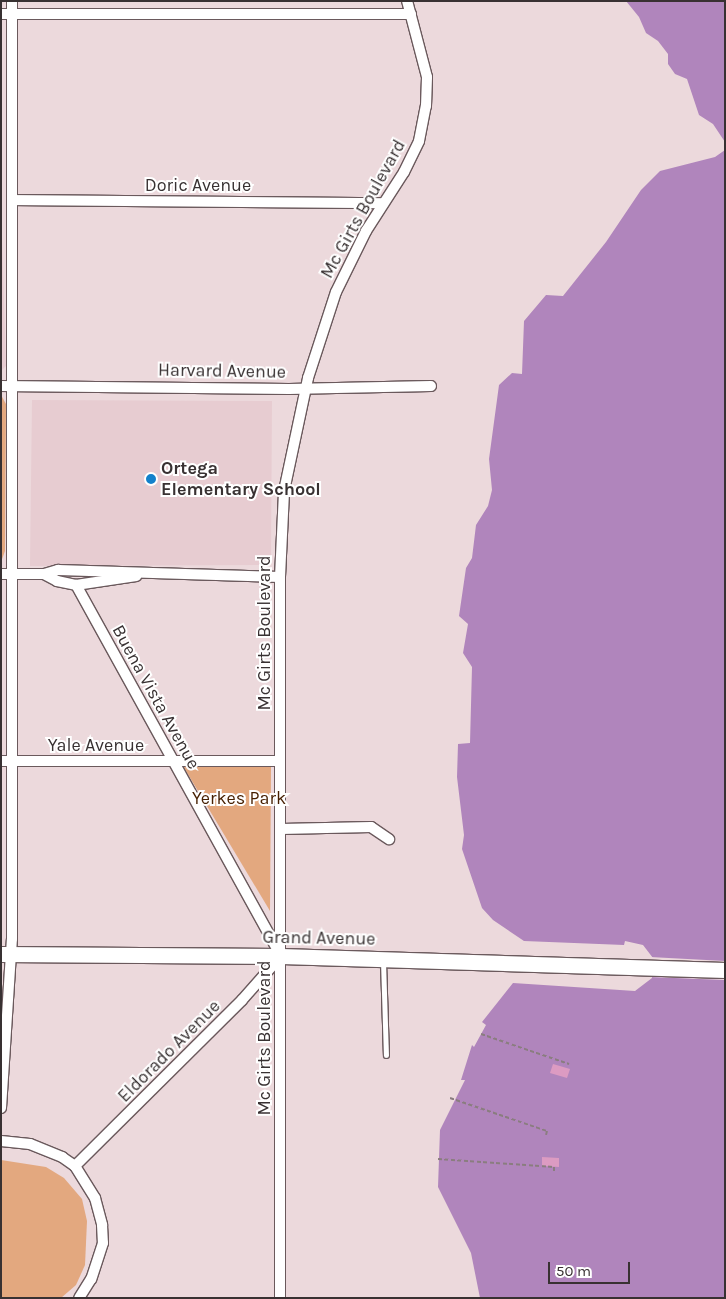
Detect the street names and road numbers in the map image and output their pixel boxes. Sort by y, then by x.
street label: Mc Girts Boulevard [316,136,410,282]
street label: Doric Avenue [145,174,251,196]
street label: Harvard Avenue [158,359,286,383]
street label: Mc Girts Boulevard [253,555,275,711]
street label: Buena Vista Avenue [107,621,205,773]
street label: Yale Avenue [48,734,144,756]
street label: Grand Avenue [262,926,376,950]
street label: Mc Girts Boulevard [253,960,275,1116]
street label: Eldorado Avenue [113,995,225,1107]

